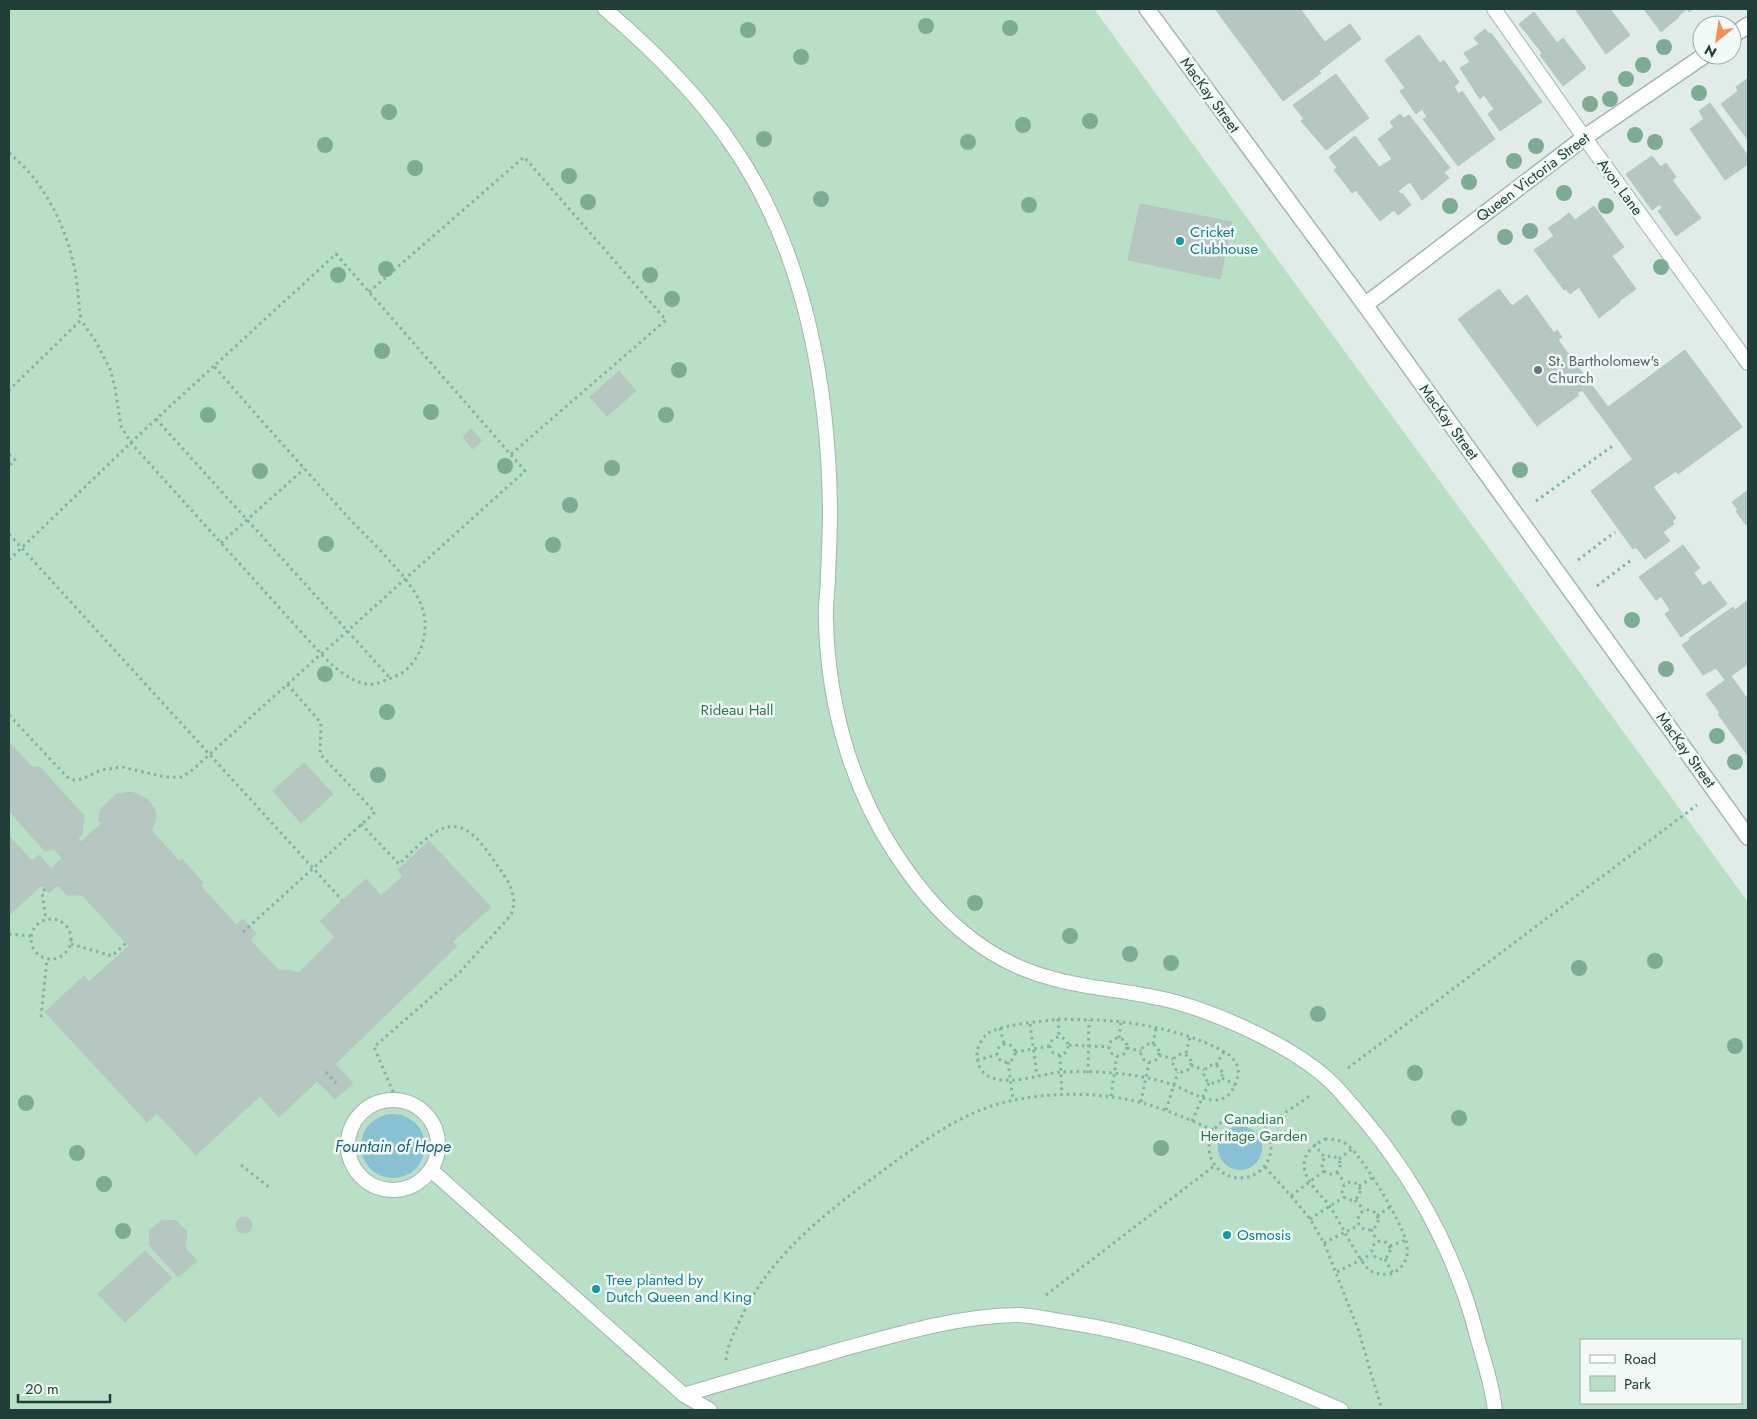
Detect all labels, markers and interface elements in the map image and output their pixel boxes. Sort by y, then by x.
north arrow [1692,15,1742,65]
text: N [1701,40,1720,63]
street label: MacKay Street [1175,53,1245,138]
street label: Queen Victoria Street [1472,127,1595,227]
street label: Avon Lane [1592,154,1648,220]
place label: Cricket Clubhouse [1190,221,1258,260]
marker: Cricket Clubhouse [1174,235,1186,247]
place label: St. Bartholomew's Church [1548,350,1659,389]
marker: St. Bartholomew's Church [1532,364,1544,376]
street label: MacKay Street [1414,380,1484,465]
park label: Rideau Hall [700,699,774,721]
street label: MacKay Street [1651,708,1721,793]
park label: Canadian Heritage Garden [1200,1108,1308,1147]
water label: Fountain of Hope [335,1135,451,1158]
place label: Osmosis [1237,1224,1291,1246]
marker: Osmosis [1221,1229,1233,1241]
place label: Tree planted by Dutch Queen and King [606,1269,752,1308]
marker: Tree planted by Dutch Queen and King [590,1283,602,1295]
legend [1580,1339,1742,1404]
text: Road [1624,1348,1656,1370]
scale bar [18,1372,110,1404]
text: Park [1624,1373,1651,1395]
text: 20 m [25,1378,59,1400]

